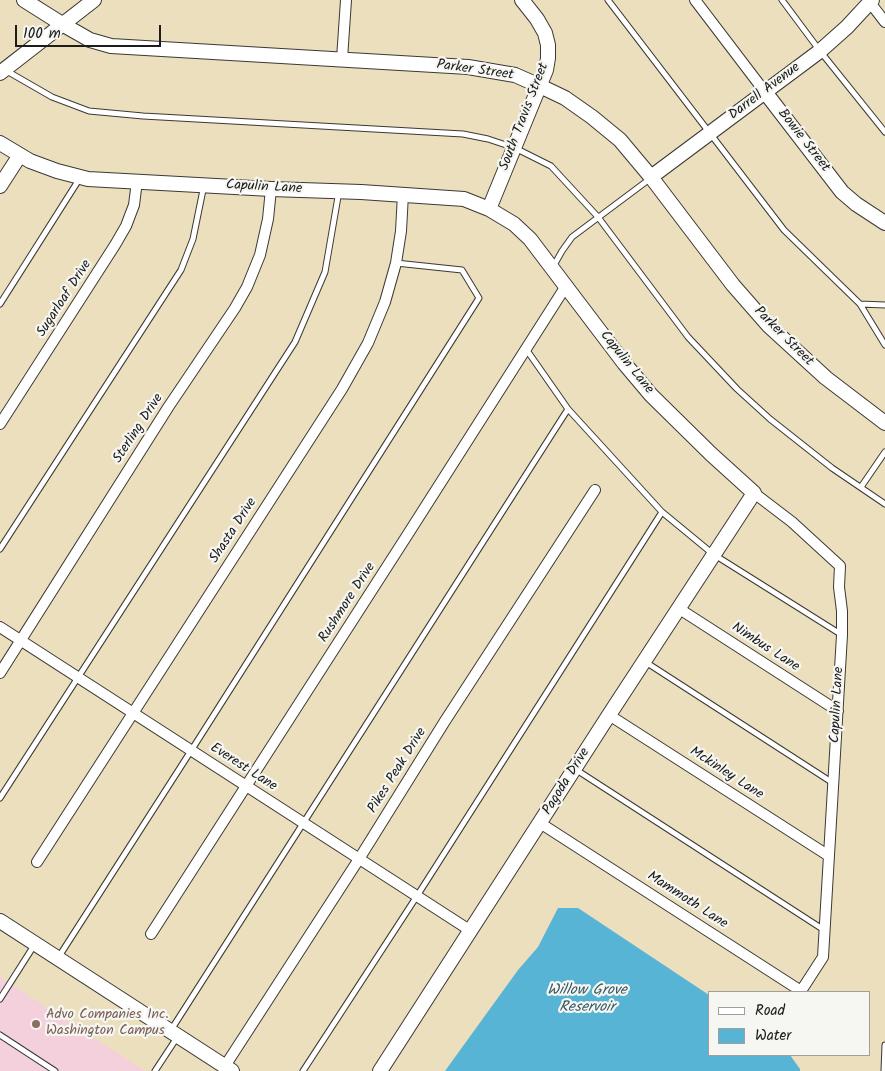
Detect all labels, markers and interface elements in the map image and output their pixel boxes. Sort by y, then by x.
scale bar [18,15,164,47]
text: 100 m [23,22,61,46]
street label: Parker Street [435,57,515,85]
street label: Darrell Avenue [726,60,804,124]
street label: South Travis Street [497,61,553,173]
street label: Bowie Street [773,106,833,176]
street label: Capulin Lane [226,178,302,198]
street label: Sugarloaf Drive [34,257,96,341]
street label: Parker Street [750,304,816,370]
street label: Capulin Lane [595,328,657,398]
street label: Sterling Drive [110,391,168,467]
street label: Shasta Drive [207,495,261,567]
street label: Rushmore Drive [316,560,380,646]
street label: Nimbus Lane [728,620,802,676]
street label: Capulin Lane [828,667,848,743]
street label: Pikes Peak Drive [365,725,431,817]
street label: Everest Lane [206,740,280,796]
street label: Mckinley Lane [686,744,766,804]
street label: Pagoda Drive [540,746,594,818]
street label: Mammoth Lane [644,869,730,933]
water label: Willow Grove Reservoir [547,982,627,1017]
legend [708,991,870,1056]
text: Road [755,999,785,1023]
place label: Advo Companies Inc. Washington Campus [46,1008,169,1040]
marker: Advo Companies Inc. Washington Campus [30,1018,42,1030]
text: Water [755,1024,791,1048]

